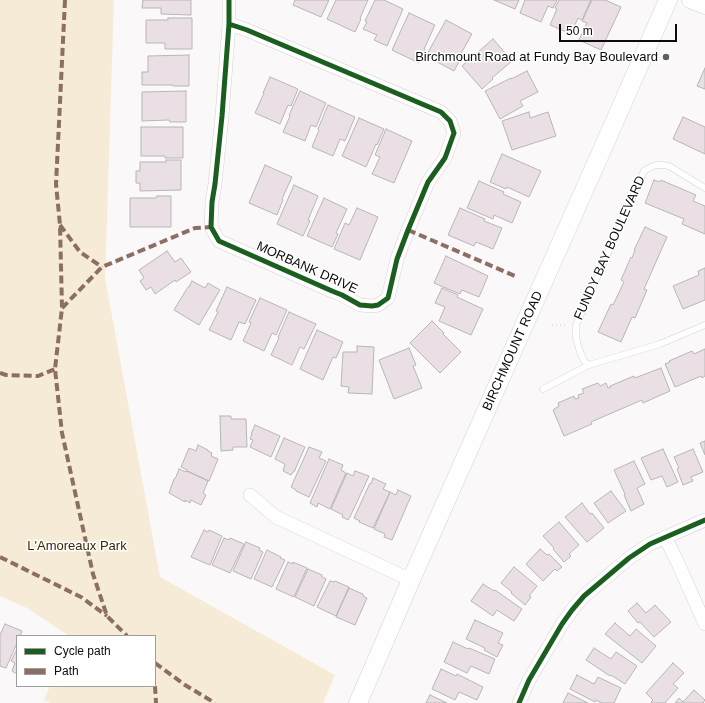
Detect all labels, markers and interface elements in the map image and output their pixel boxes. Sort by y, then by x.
scale bar [561,16,679,42]
text: 50 m [566,24,593,38]
place label: Birchmount Road at Fundy Bay Boulevard [415,49,658,65]
marker: Birchmount Road at Fundy Bay Boulevard [661,52,671,62]
street label: FUNDY BAY BOULEVARD [571,173,649,323]
street label: MORBANK DRIVE [254,239,360,297]
street label: BIRCHMOUNT ROAD [480,289,546,413]
park label: L'Amoreaux Park [27,538,127,554]
legend [16,635,156,687]
text: Cycle path [54,644,111,658]
text: Path [54,664,79,678]

